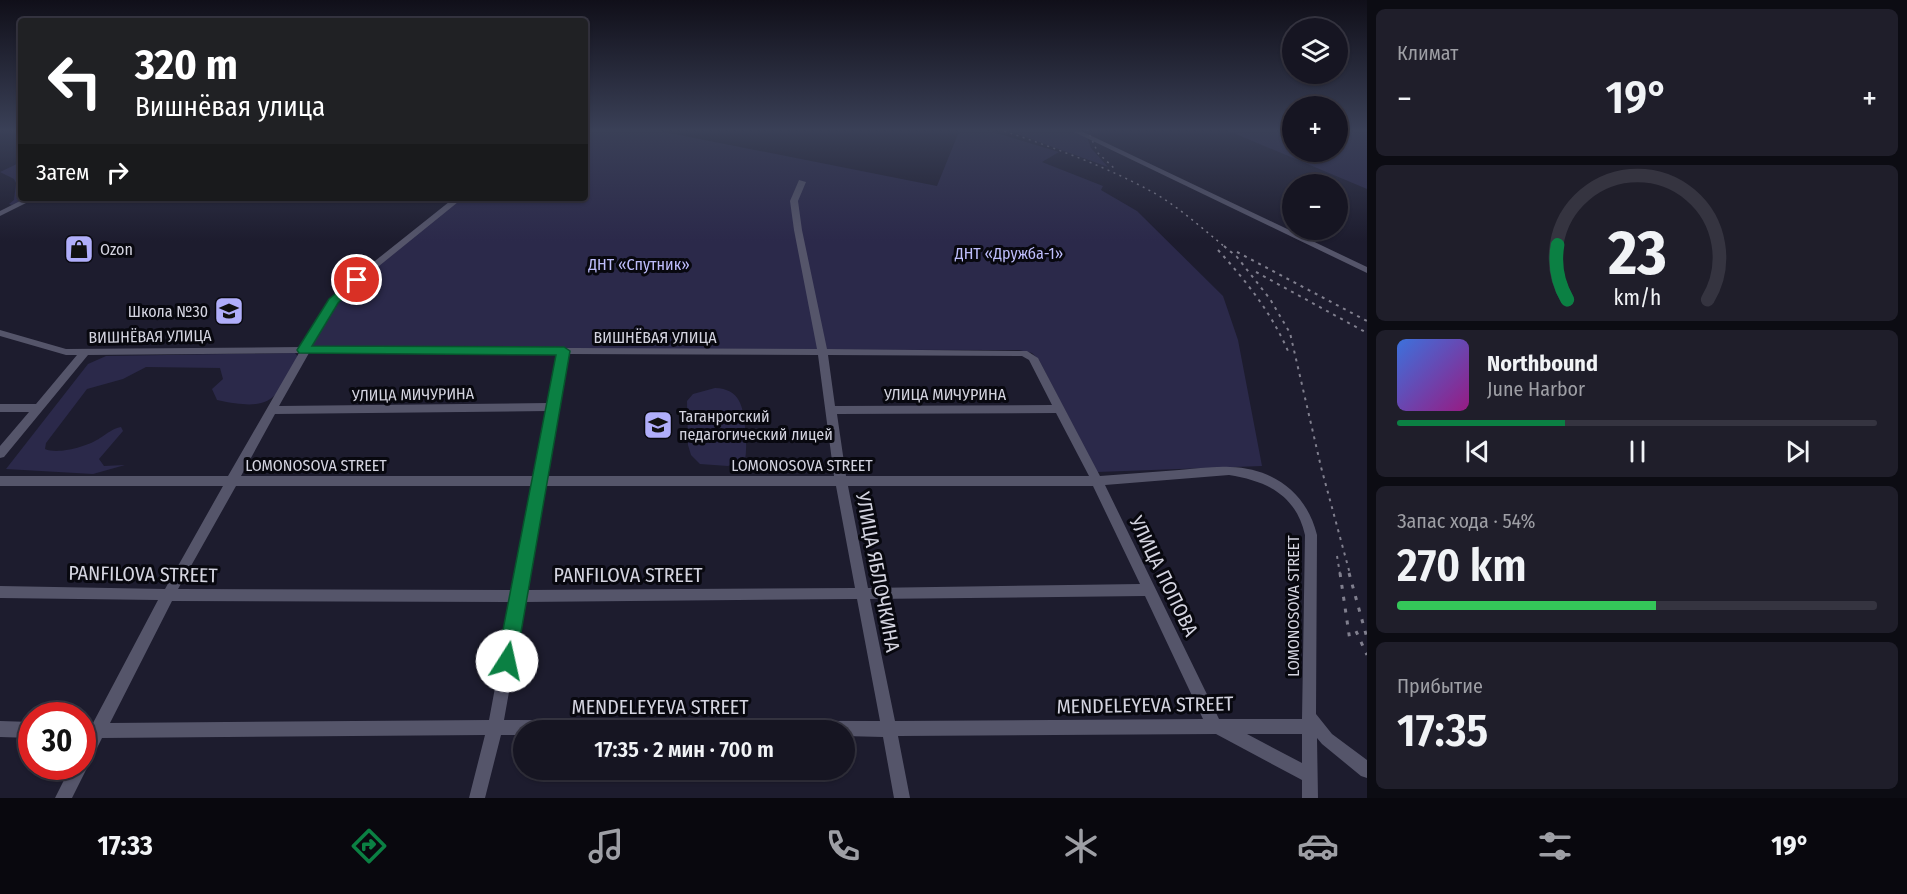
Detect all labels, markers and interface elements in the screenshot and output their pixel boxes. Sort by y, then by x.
map controls [1282,18,1348,240]
button: layers [1282,18,1348,84]
text: 320 m [135,40,238,90]
text: Климат [1397,41,1458,65]
icon: left [36,42,114,120]
text: 19° [1606,71,1668,125]
text: − [1397,79,1412,119]
text: + [1862,79,1877,119]
text: Вишнёвая улица [135,91,325,123]
button: + [1282,96,1348,162]
icon: right [101,156,134,189]
text: Затем [36,159,89,186]
button: − [1282,174,1348,240]
text: 23 [1607,216,1666,291]
shop icon: Ozon [63,233,95,265]
place label: Ozon [100,240,133,259]
park label: ДНТ «Дружба-1» [954,244,1063,263]
pin [331,254,382,305]
park label: ДНТ «Спутник» [587,255,690,274]
icon: arrive [340,263,373,296]
text: km/h [1613,285,1661,311]
school or university icon: Школа №30 [213,295,245,327]
place label: Школа №30 [128,302,208,321]
street label: ВИШНЁВАЯ УЛИЦА [88,326,212,347]
street label: ВИШНЁВАЯ УЛИЦА [593,328,717,347]
text: Northbound [1487,350,1598,377]
text: June Harbor [1487,377,1585,401]
street label: УЛИЦА МИЧУРИНА [351,384,475,405]
street label: УЛИЦА МИЧУРИНА [883,385,1007,404]
place label: Таганрогский педагогический лицей [679,407,833,444]
school or university icon: Таганрогский педагогический лицей [642,409,674,441]
icon: previous [1461,435,1494,468]
icon: pause [1621,435,1654,468]
icon: next [1781,435,1814,468]
street label: LOMONOSOVA STREET [245,456,387,475]
street label: LOMONOSOVA STREET [731,456,873,475]
street label: УЛИЦА ЯБЛОЧКИНА [851,489,905,655]
text: Запас хода · 54% [1397,509,1535,533]
street label: УЛИЦА ПОПОВА [1124,511,1204,641]
street label: LOMONOSOVA STREET [1284,535,1303,677]
text: 270 km [1397,539,1527,593]
street label: PANFILOVA STREET [68,561,218,587]
street label: PANFILOVA STREET [553,563,703,587]
position arrow [475,629,539,693]
text: Прибытие [1397,674,1483,698]
street label: MENDELEYEVA STREET [1056,691,1234,719]
street label: MENDELEYEVA STREET [572,695,749,719]
speed limit sign: 30 [18,702,96,780]
text: 17:35 [1397,704,1488,758]
text: 17:35 · 2 мин · 700 m [594,736,774,763]
icon: directions [348,825,390,867]
icon: music [585,825,627,867]
icon: phone [822,825,864,867]
icon: climate [1060,825,1102,867]
icon: car [1297,825,1339,867]
icon: filters [1534,825,1576,867]
text: 17:33 [98,830,153,862]
text: 19° [1771,830,1809,862]

